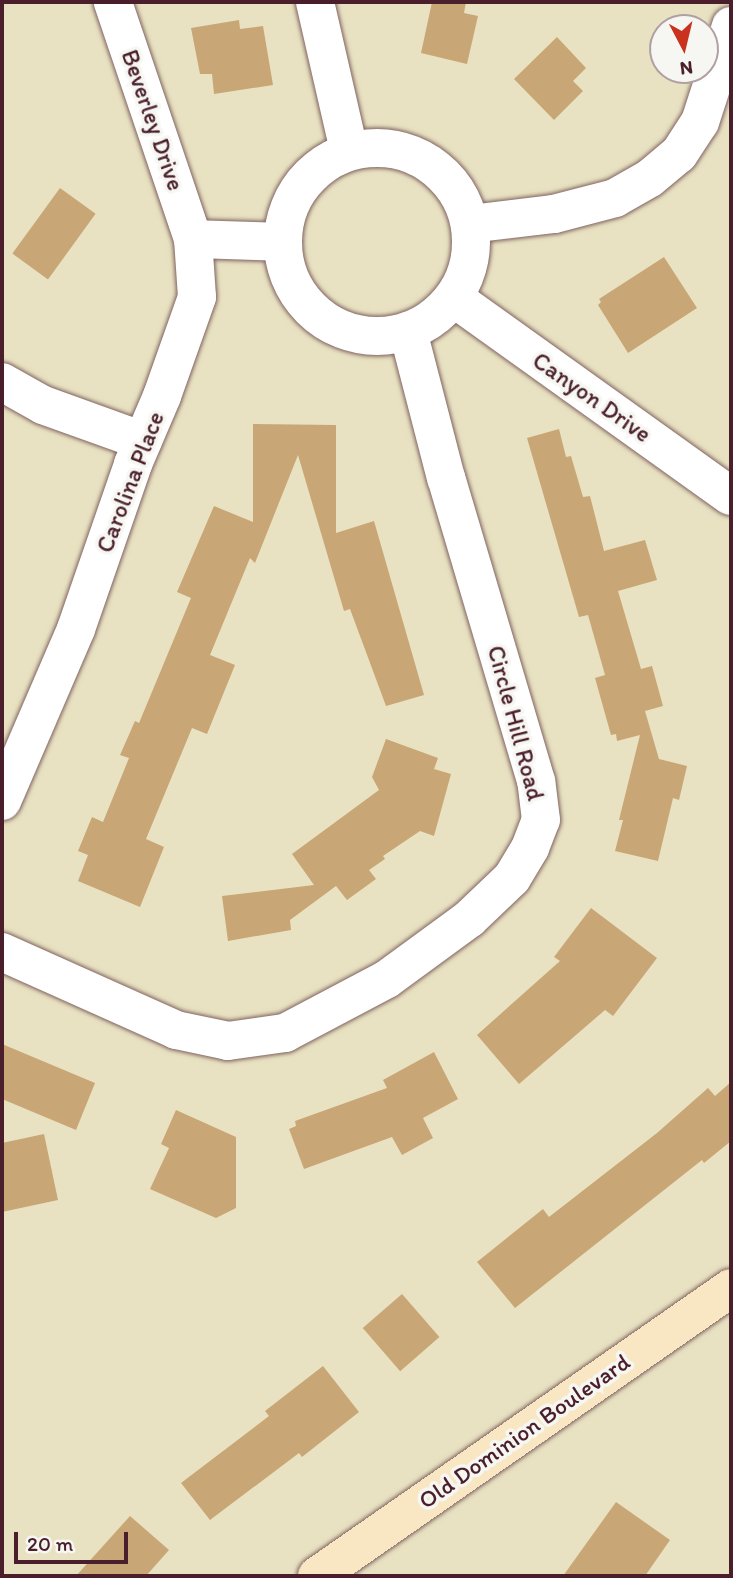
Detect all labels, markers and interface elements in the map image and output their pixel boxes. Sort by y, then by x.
north arrow [649,14,719,84]
street label: Beverley Drive [115,46,191,194]
text: N [679,56,694,81]
street label: Canyon Drive [527,346,657,448]
street label: Carolina Place [90,407,170,557]
street label: Circle Hill Road [482,642,550,804]
street label: Old Dominion Boulevard [412,1347,636,1515]
scale bar [18,1518,131,1562]
text: 20 m [27,1531,73,1556]

